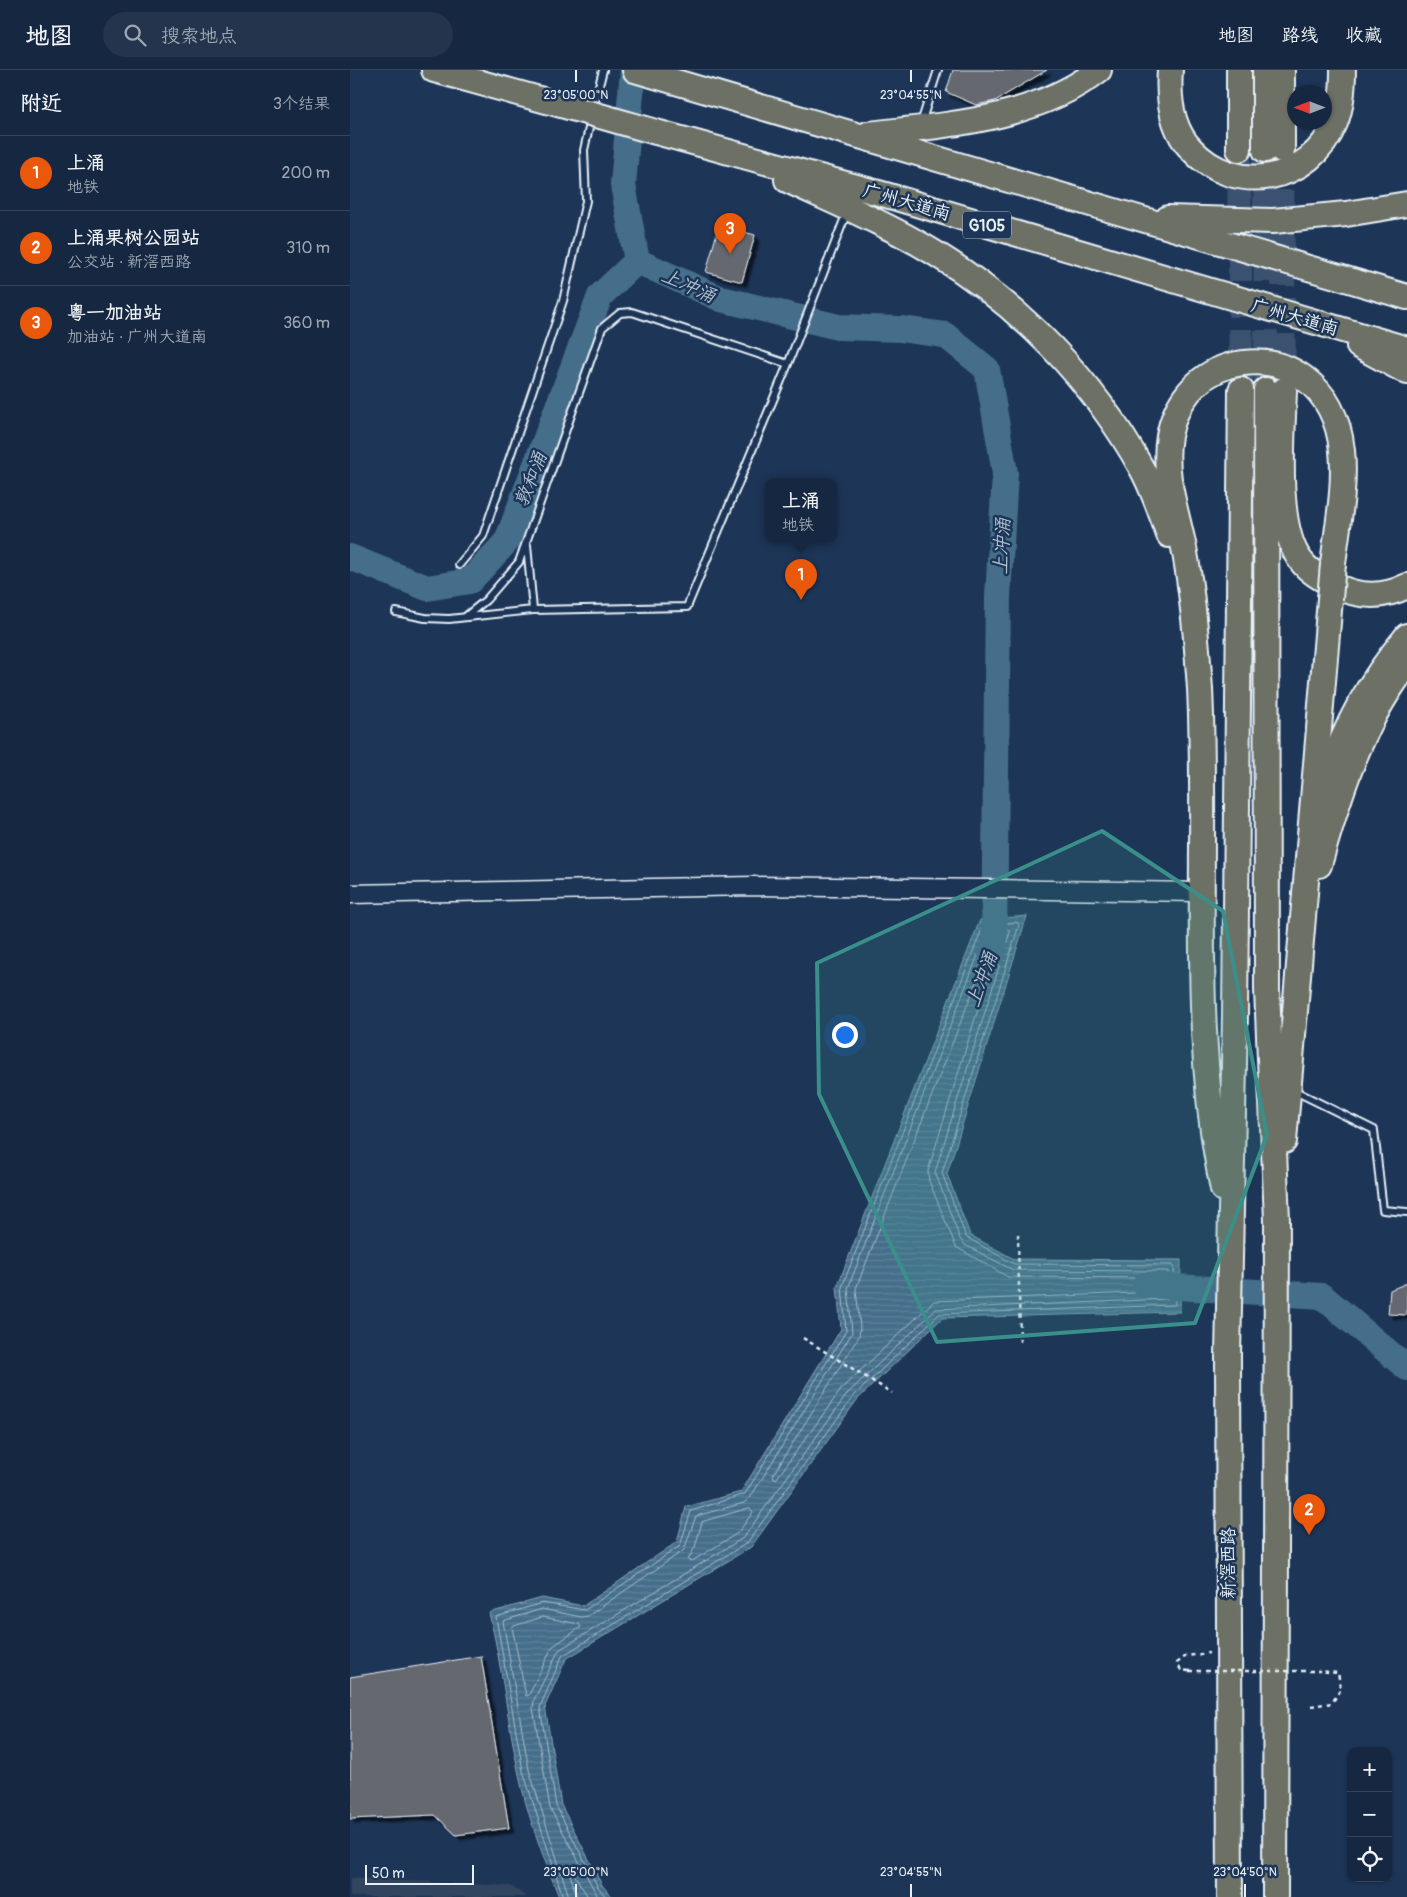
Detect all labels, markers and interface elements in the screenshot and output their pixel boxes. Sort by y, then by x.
search box [103,12,453,57]
icon: search [121,21,149,49]
text: 地图 [25,22,73,51]
text: 搜索地点 [161,24,237,48]
text: 地图 [1218,24,1254,47]
text: 路线 [1282,24,1318,47]
text: 收藏 [1346,24,1382,47]
north arrow [1287,85,1332,130]
text: 23°05'00"N [544,88,608,103]
text: 23°04'55"N [880,88,942,103]
text: 附近 [20,90,62,117]
text: 3个结果 [273,94,330,114]
text: 上涌 [67,151,105,175]
text: 1 [33,163,39,183]
text: 200 m [282,163,330,183]
text: 地铁 [67,177,99,197]
street label: 广州大道南 [860,179,953,226]
road number: G105 [963,212,1011,238]
pin: 3 [714,213,746,254]
text: 上涌果树公园站 [67,226,200,250]
text: 2 [32,238,40,258]
text: 310 m [286,238,330,258]
text: 公交站 · 新滘西路 [67,252,191,272]
water label: 上冲涌 [658,263,720,309]
street label: 广州大道南 [1248,294,1341,341]
text: 粤一加油站 [67,301,162,325]
text: 3 [32,313,40,333]
text: 360 m [283,313,330,333]
text: 加油站 · 广州大道南 [67,327,207,347]
water label: 敦和涌 [510,448,553,510]
popup [765,478,837,543]
text: 上涌 [782,489,820,513]
text: 地铁 [782,515,814,535]
water label: 上冲涌 [989,516,1016,575]
pin: 1 [785,559,817,600]
water label: 上冲涌 [961,948,1003,1010]
your location [832,1022,858,1048]
pin: 2 [1293,1494,1325,1535]
street label: 新滘西路 [1217,1527,1240,1599]
map controls [1347,1747,1392,1882]
button: + [1347,1747,1392,1792]
button: − [1347,1792,1392,1837]
button: locate [1347,1837,1392,1882]
scale bar [365,1862,474,1885]
text: 50 m [372,1865,405,1882]
text: 23°05'00"N [544,1865,608,1880]
text: 23°04'55"N [880,1865,942,1880]
text: 23°04'50"N [1213,1865,1277,1880]

